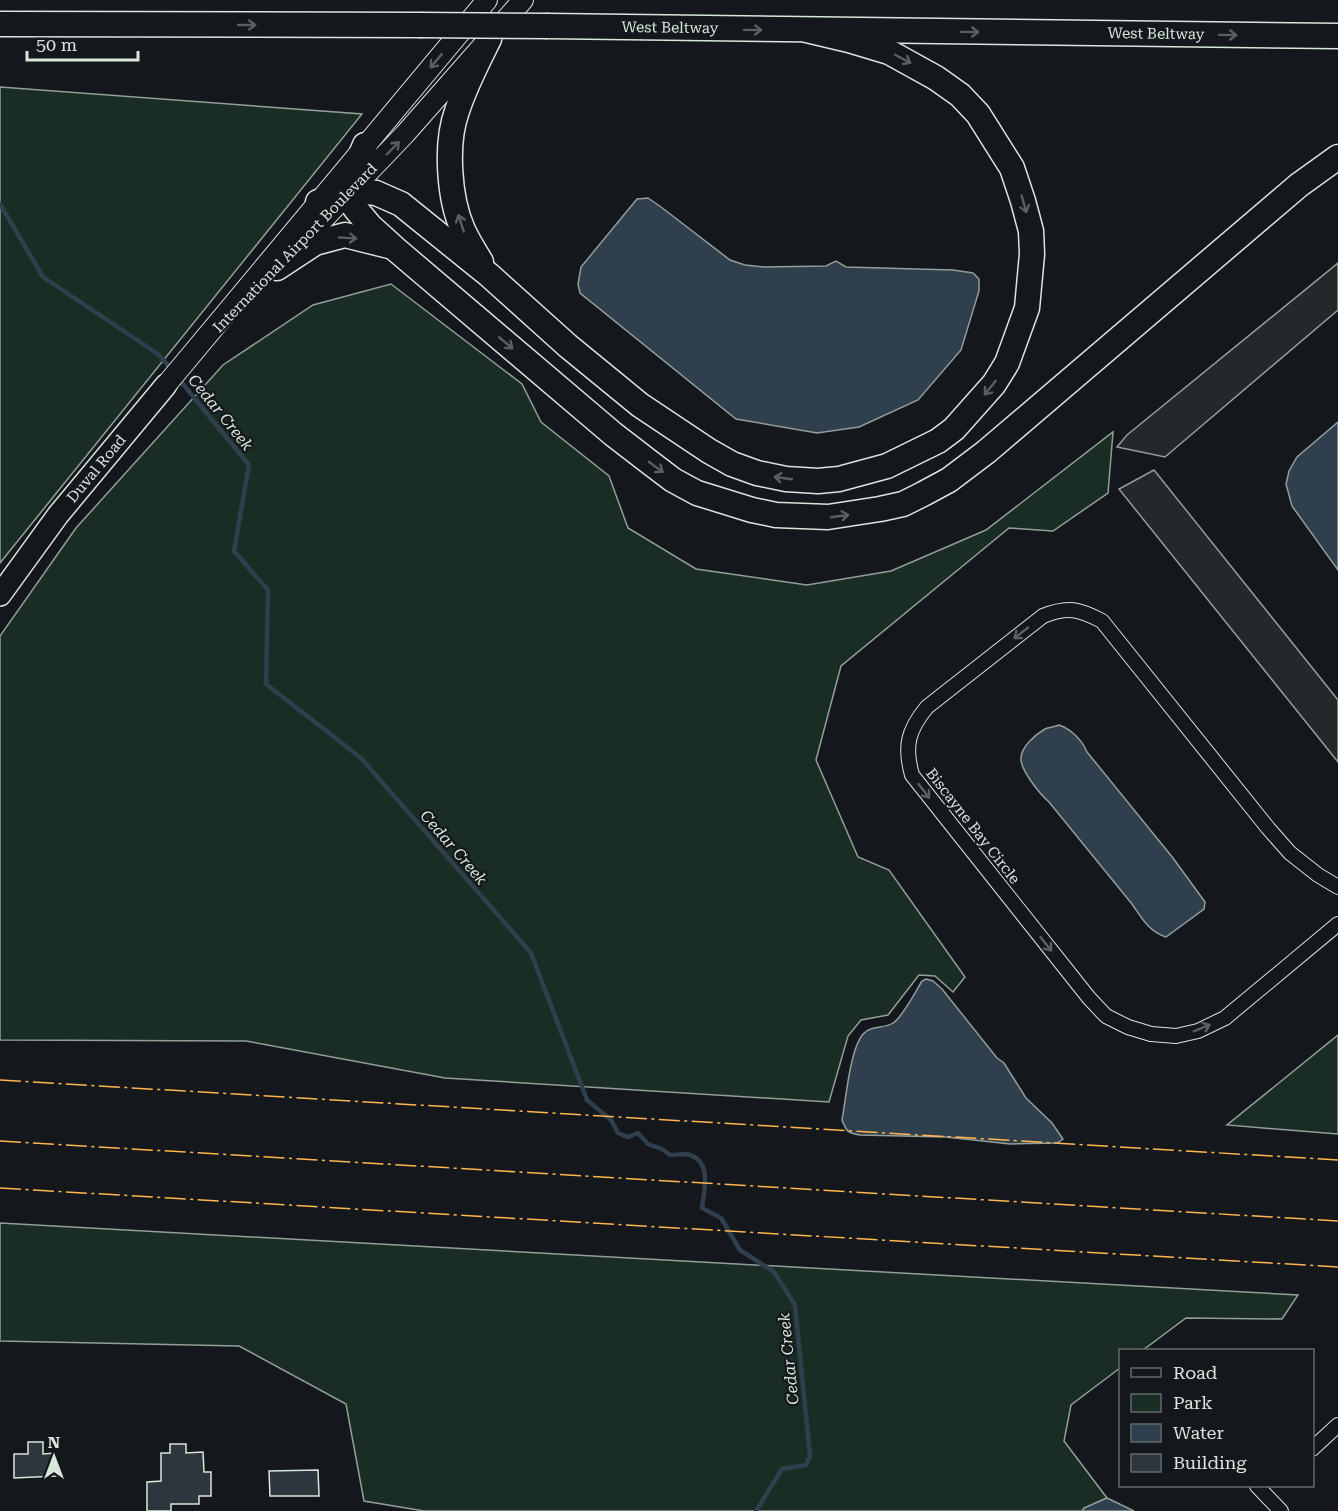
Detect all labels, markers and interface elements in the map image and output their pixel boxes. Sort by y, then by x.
street label: West Beltway [621,18,719,37]
one-way arrow [237,19,257,31]
scale bar [27,24,138,62]
one-way arrow [743,24,763,35]
street label: West Beltway [1107,24,1205,43]
one-way arrow [960,26,980,38]
one-way arrow [1218,29,1238,41]
text: 50 m [36,34,77,55]
one-way arrow [429,53,443,68]
one-way arrow [893,54,911,65]
one-way arrow [385,140,400,155]
street label: International Airport Boulevard [209,159,381,336]
one-way arrow [1019,194,1030,213]
one-way arrow [455,214,466,233]
one-way arrow [338,232,357,243]
one-way arrow [498,336,513,350]
water label: Cedar Creek [184,370,257,454]
one-way arrow [983,380,997,395]
street label: Duval Road [63,431,130,506]
one-way arrow [648,461,664,473]
one-way arrow [774,472,793,483]
one-way arrow [830,510,850,521]
one-way arrow [1014,626,1029,640]
street label: Biscayne Bay Circle [922,765,1024,887]
one-way arrow [918,783,931,799]
water label: Cedar Creek [416,806,491,889]
one-way arrow [1039,936,1052,952]
one-way arrow [1192,1022,1211,1033]
water label: Cedar Creek [774,1312,803,1406]
legend [1119,1349,1314,1487]
text: Road [1173,1362,1218,1383]
text: Park [1173,1392,1213,1413]
text: Water [1173,1422,1224,1443]
north arrow [24,1427,84,1487]
text: N [48,1433,60,1452]
text: Building [1173,1452,1247,1473]

